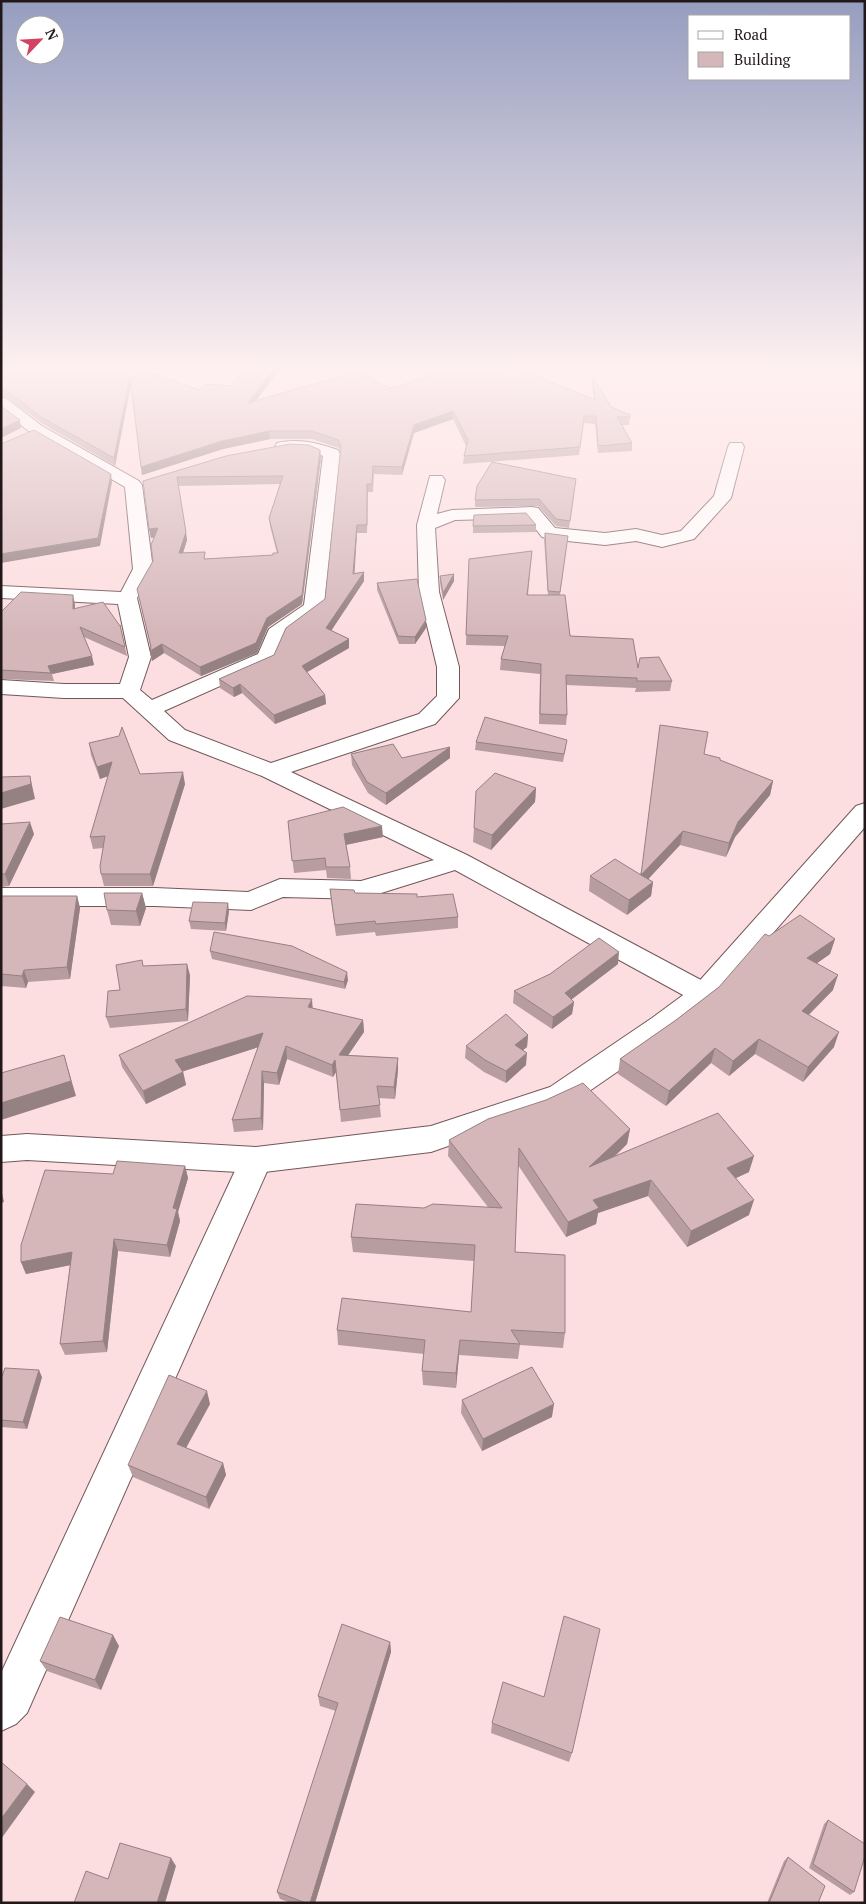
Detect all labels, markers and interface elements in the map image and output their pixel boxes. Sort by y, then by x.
north arrow [15,15,65,65]
legend [688,15,851,80]
text: Road [734,24,767,44]
text: N [41,25,63,43]
text: Building [734,49,792,69]

